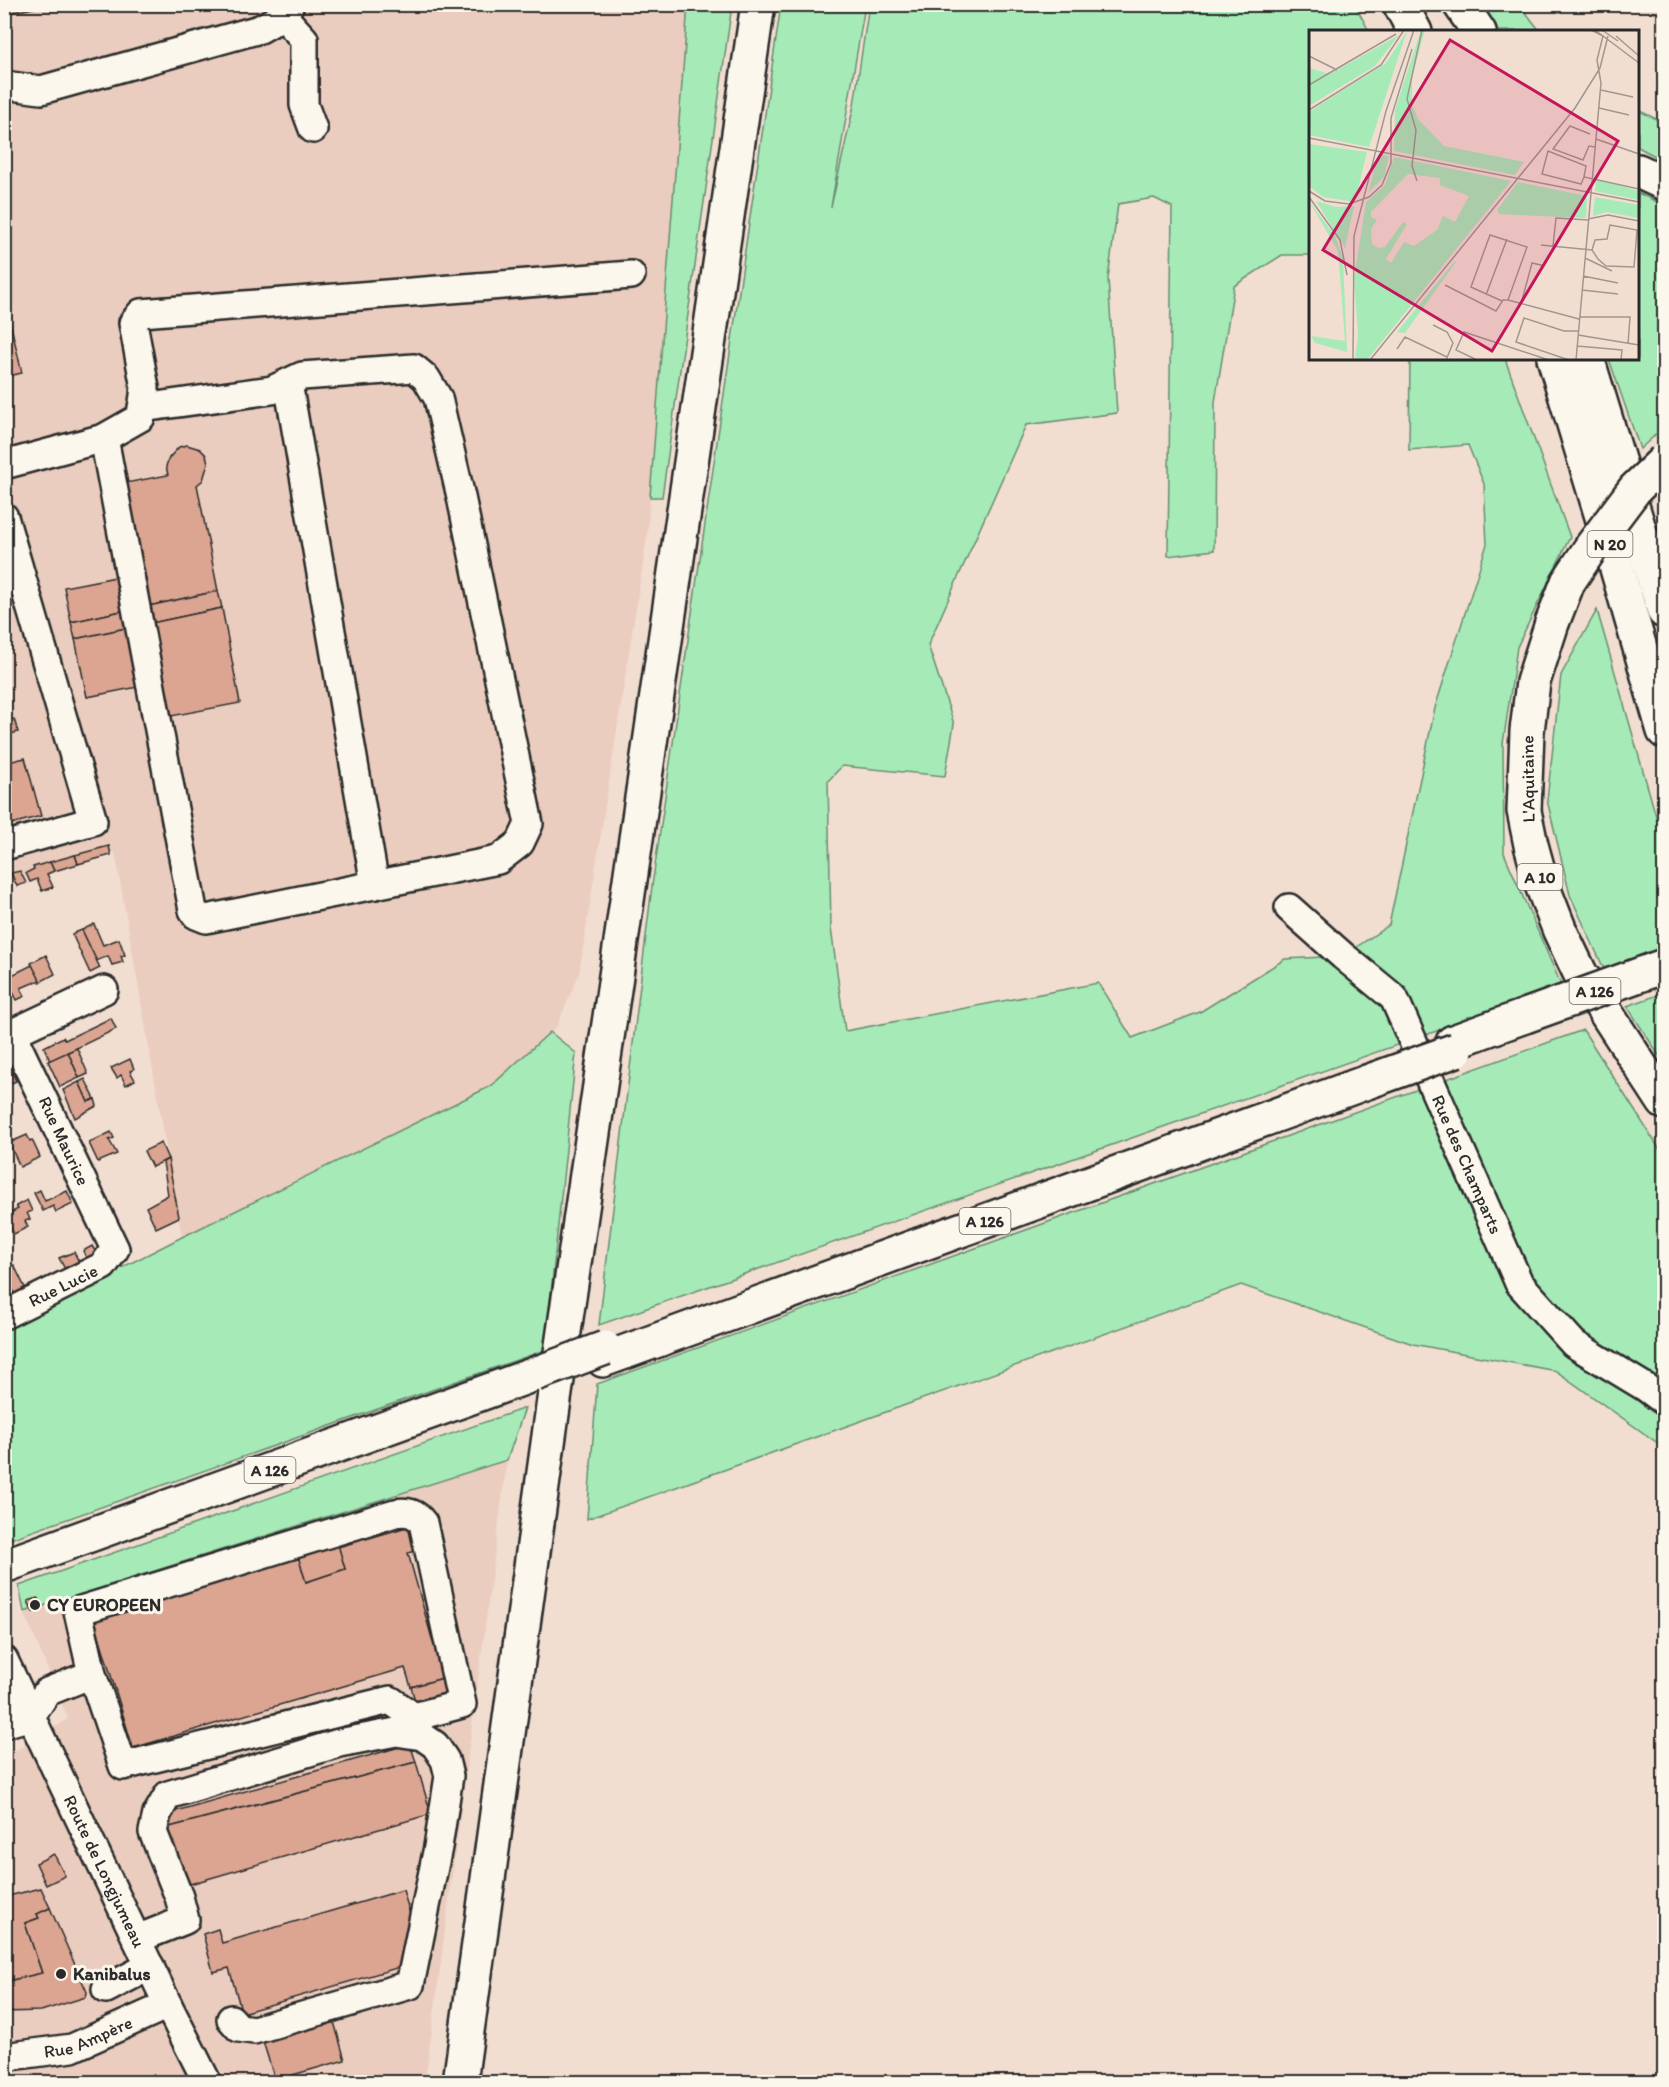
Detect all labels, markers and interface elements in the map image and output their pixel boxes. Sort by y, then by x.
inset map [1309,30,1639,360]
road number: N 20 [1588,531,1632,557]
street label: L'Aquitaine [1516,735,1540,823]
road number: A 10 [1518,864,1562,890]
road number: A 126 [1570,978,1620,1004]
street label: Rue des Champarts [1427,1091,1507,1237]
street label: Rue Maurice [34,1093,94,1189]
road number: A 126 [960,1208,1010,1234]
street label: Rue Lucie [25,1259,101,1312]
road number: A 126 [244,1457,296,1483]
place label: CY EUROPEEN [47,1594,161,1616]
marker: CY EUROPEEN [28,1598,42,1612]
street label: Route de Longjumeau [59,1791,150,1951]
place label: Kanibalus [73,1963,150,1985]
marker: Kanibalus [54,1967,68,1981]
street label: Rue Ampère [43,2011,136,2063]

